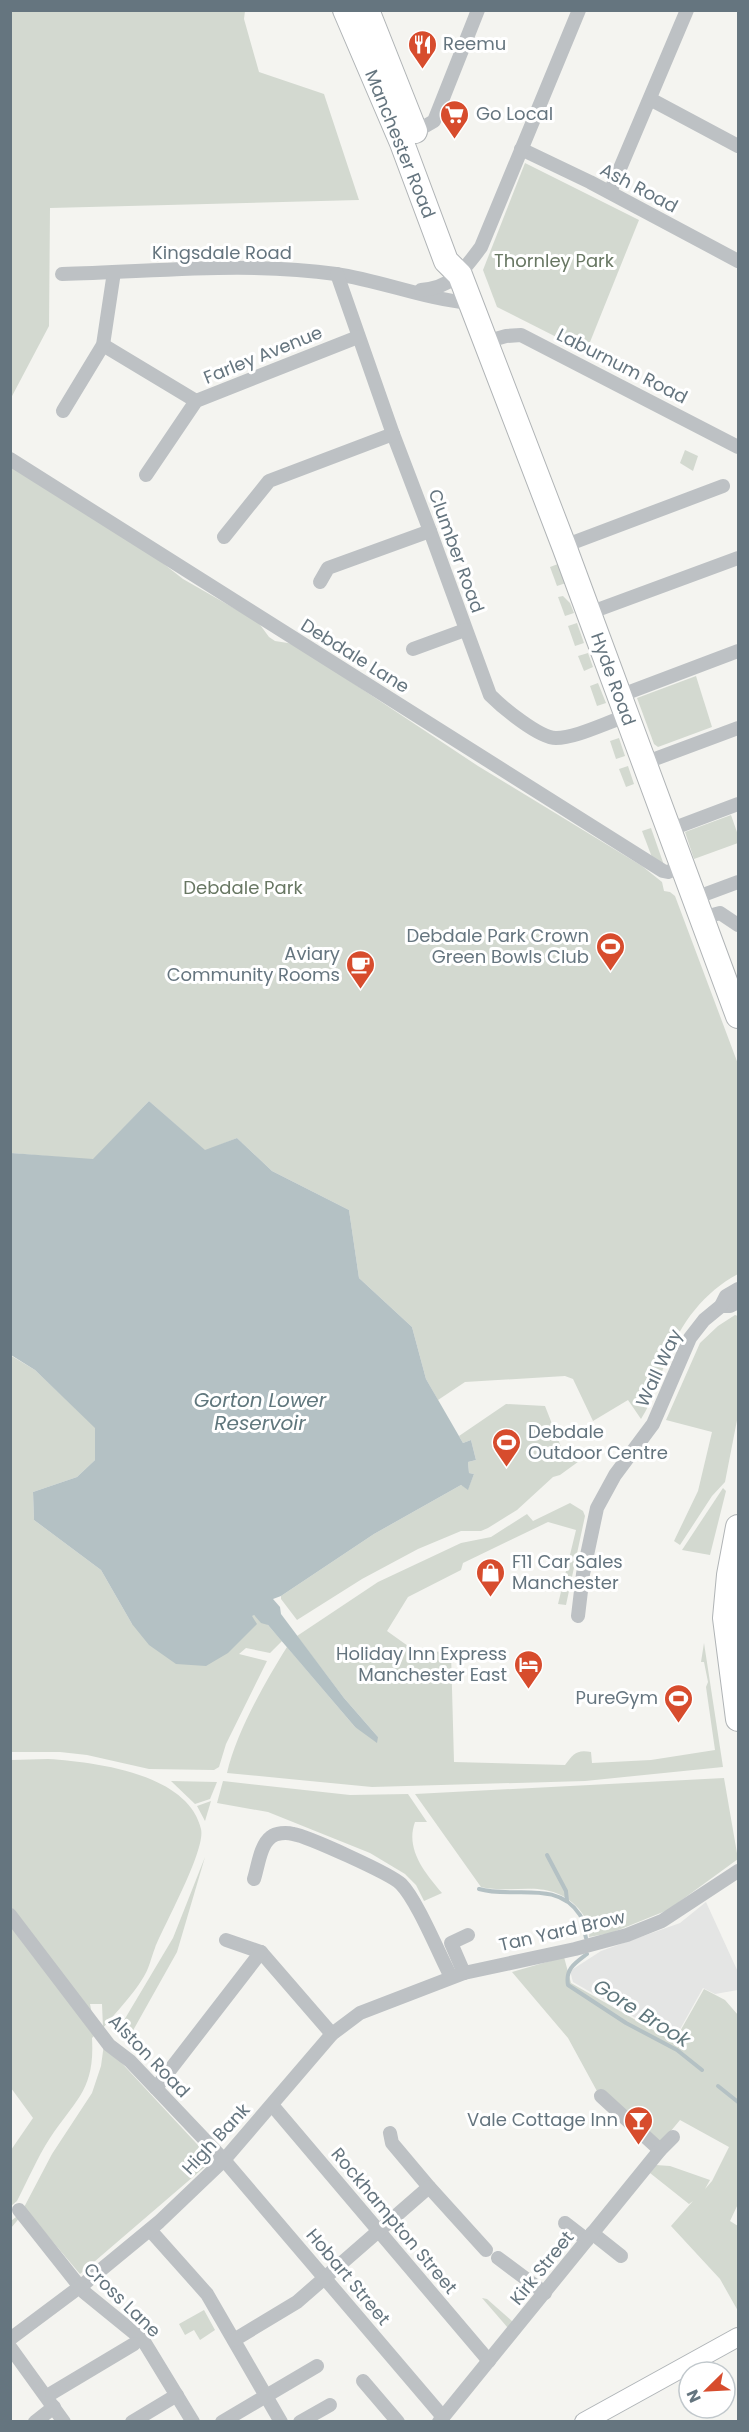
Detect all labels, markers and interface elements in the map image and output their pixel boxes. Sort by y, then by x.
restaurant icon: Reemu [406,28,438,70]
place label: Reemu [443,31,506,56]
street label: Manchester Road [359,66,442,222]
supermarket icon: Go Local [439,98,471,140]
place label: Go Local [476,101,553,126]
street label: Ash Road [596,157,682,218]
street label: Kingsdale Road [152,240,292,265]
park label: Thornley Park [494,248,615,273]
street label: Farley Avenue [200,319,326,390]
street label: Laburnum Road [553,322,692,409]
street label: Clumber Road [422,485,490,616]
street label: Debdale Lane [296,612,414,699]
street label: Hyde Road [585,629,642,729]
park label: Debdale Park [183,875,303,900]
place label: Debdale Park Crown Green Bowls Club [406,923,589,969]
sports icon: Debdale Park Crown Green Bowls Club [594,930,626,972]
place label: Aviary Community Rooms [167,941,340,987]
cafe icon: Aviary Community Rooms [345,948,377,990]
street label: Wall Way [630,1325,687,1411]
water label: Gorton Lower Reservoir [194,1386,327,1437]
place label: Debdale Outdoor Centre [528,1419,668,1465]
sports icon: Debdale Outdoor Centre [491,1426,523,1468]
place label: F11 Car Sales Manchester [512,1549,623,1595]
shop icon: F11 Car Sales Manchester [475,1556,507,1598]
place label: Holiday Inn Express Manchester East [336,1641,507,1687]
hotel icon: Holiday Inn Express Manchester East [512,1648,544,1690]
sports icon: PureGym [663,1682,695,1724]
place label: PureGym [576,1685,658,1710]
street label: Tan Yard Brow [496,1904,628,1957]
water label: Gore Brook [588,1972,697,2055]
street label: Alston Road [103,2008,196,2103]
street label: High Bank [176,2097,256,2180]
bar icon: Vale Cottage Inn [623,2104,655,2146]
place label: Vale Cottage Inn [467,2107,618,2132]
street label: Rockhampton Street [326,2142,463,2299]
street label: Hobart Street [301,2223,396,2330]
street label: Kirk Street [504,2225,579,2310]
street label: Cross Lane [78,2256,166,2343]
north arrow [677,2360,737,2420]
text: N [681,2386,707,2406]

